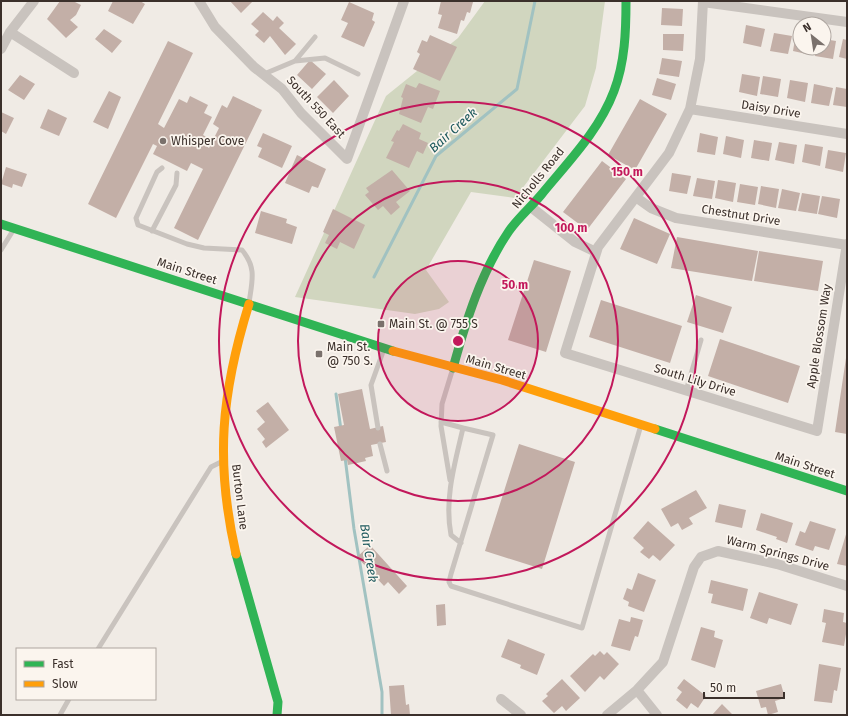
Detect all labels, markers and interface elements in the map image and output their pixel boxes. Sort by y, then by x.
north arrow [792,16,832,56]
text: N [801,20,814,35]
street label: South 550 East [284,73,349,141]
street label: Daisy Drive [740,97,802,121]
water label: Bair Creek [426,105,480,155]
place label: Whisper Cove [171,134,244,148]
marker: Whisper Cove [158,136,168,146]
street label: Nicholls Road [509,145,567,211]
text: 150 m [611,165,643,179]
street label: Chestnut Drive [701,202,781,228]
text: 100 m [555,221,587,235]
street label: Main Street [155,255,219,287]
text: 50 m [502,278,528,292]
street label: Apple Blossom Way [804,283,834,389]
place label: Main St. @ 755 S [389,317,478,331]
marker: Main St. @ 755 S [376,319,386,329]
centre of rings [451,334,465,348]
place label: Main St. @ 750 S. [327,340,373,368]
marker: Main St. @ 750 S. [314,349,324,359]
street label: Main Street [464,352,528,382]
street label: South Lily Drive [652,361,738,399]
street label: Main Street [773,449,837,481]
street label: Burton Lane [229,463,251,531]
water label: Bair Creek [357,523,381,583]
street label: Warm Springs Drive [725,533,831,573]
legend [16,648,156,700]
text: Fast [52,657,74,671]
scale bar [704,674,784,700]
text: Slow [52,677,78,691]
text: 50 m [710,681,736,695]

